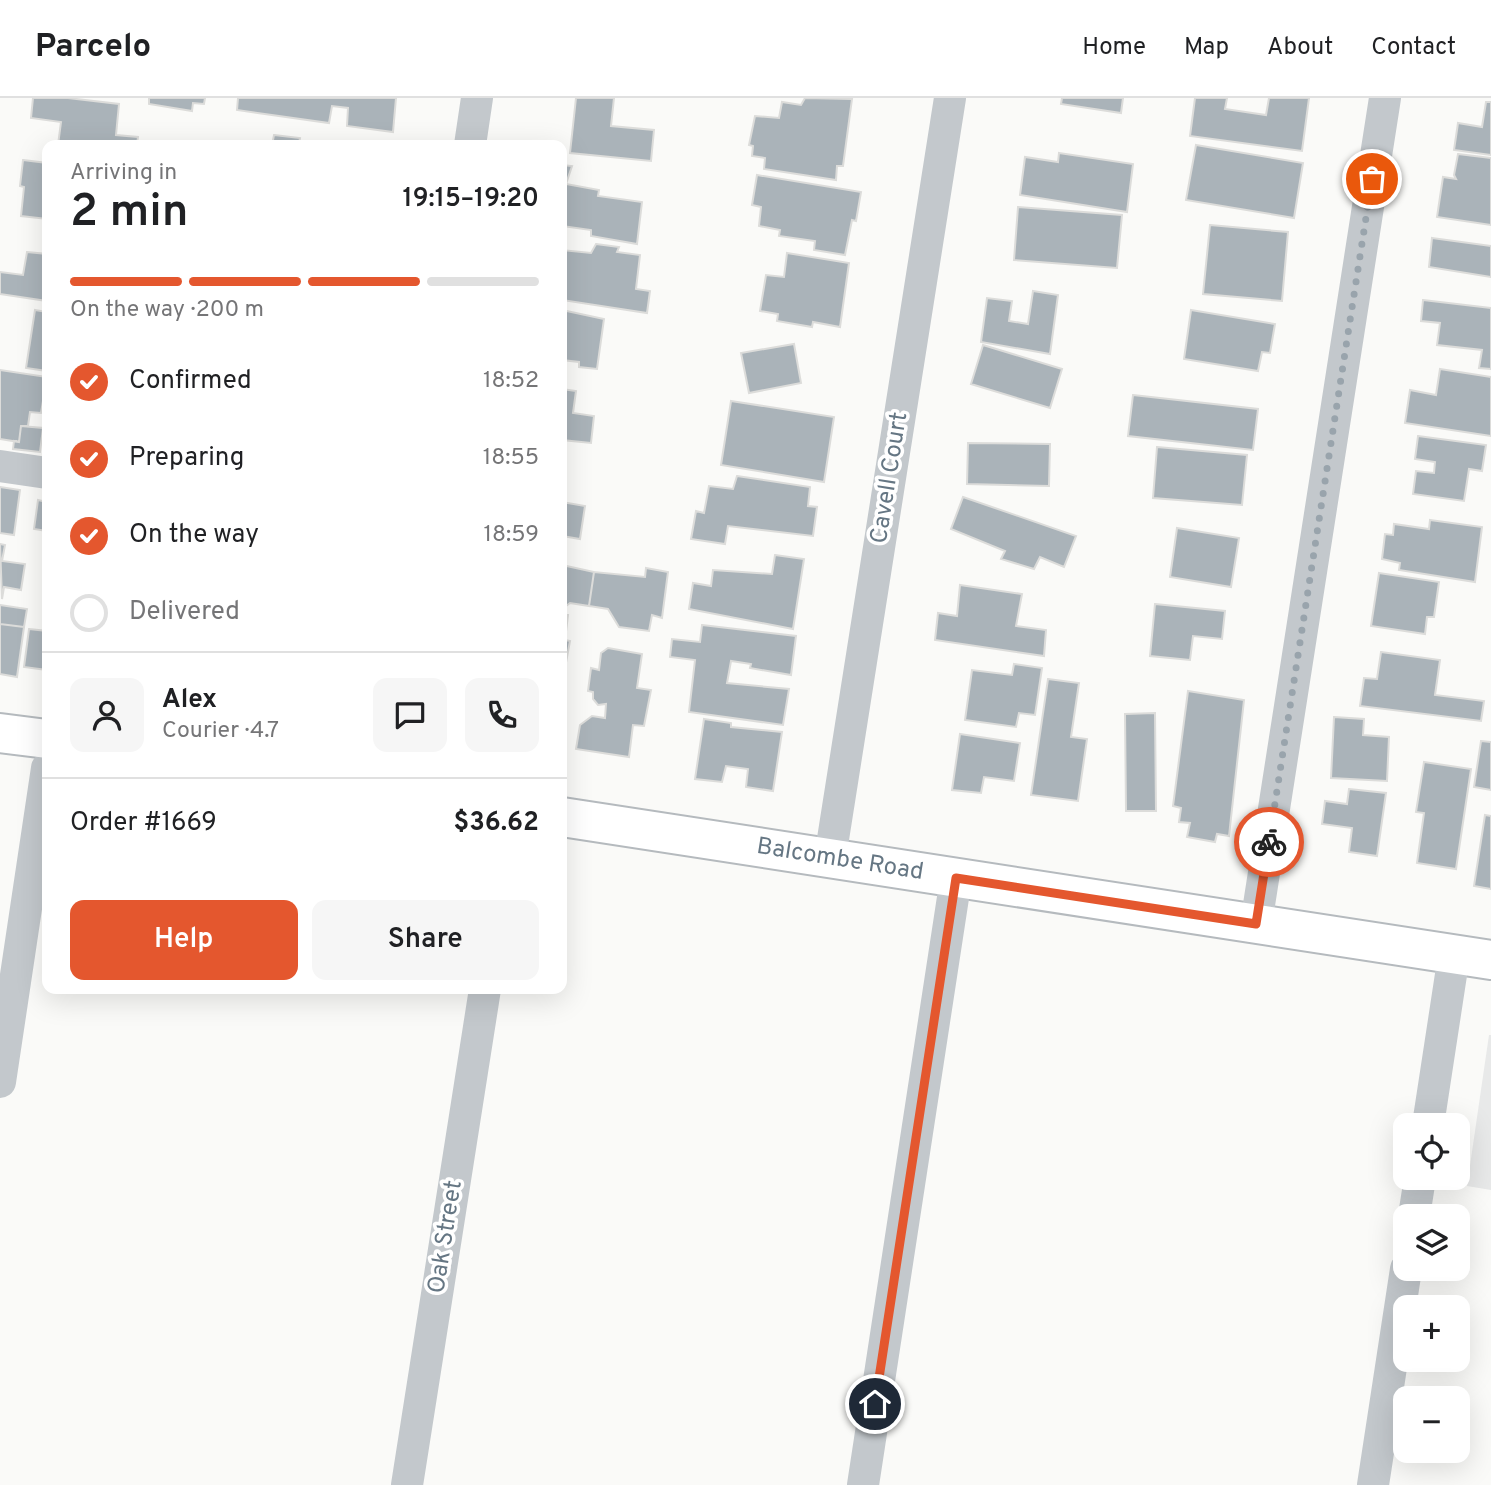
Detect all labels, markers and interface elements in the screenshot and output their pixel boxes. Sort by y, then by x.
text: Parcelo [35,27,151,69]
text: Home [1082,33,1146,63]
text: Map [1184,33,1229,63]
text: About [1267,33,1333,63]
text: Contact [1371,33,1456,63]
pin [1342,149,1402,209]
text: Arriving in [70,159,177,188]
icon: bag [1353,160,1391,198]
text: 19:15–19:20 [403,183,539,216]
text: 2 min [70,184,189,243]
text: On the way · 200 m [70,296,264,325]
icon: check [70,363,108,401]
text: Confirmed [129,365,252,398]
text: 18:52 [483,367,539,396]
street label: Cavell Court [865,410,915,546]
icon: check [70,440,108,478]
text: Preparing [129,442,244,475]
text: 18:55 [483,444,539,473]
icon: check [70,517,108,555]
text: On the way [129,519,259,552]
text: 18:59 [483,521,539,550]
text: Delivered [129,596,240,629]
button: person [70,678,144,752]
button: chat [373,678,447,752]
button: phone [465,678,539,752]
text: Alex [162,684,217,717]
text: Courier · 4.7 [162,717,279,746]
text: Order #1669 [70,807,217,840]
text: $36.62 [454,807,539,840]
courier [1234,807,1304,877]
icon: bike [1250,823,1288,861]
street label: Balcombe Road [754,832,926,888]
button: Help [70,900,298,980]
button: Share [312,900,539,980]
map controls [1393,1113,1470,1463]
button: locate [1393,1113,1470,1190]
street label: Oak Street [422,1178,470,1296]
button: layers [1393,1204,1470,1281]
button: + [1393,1295,1470,1372]
pin [845,1374,905,1434]
icon: home [856,1385,894,1423]
button: − [1393,1386,1470,1463]

